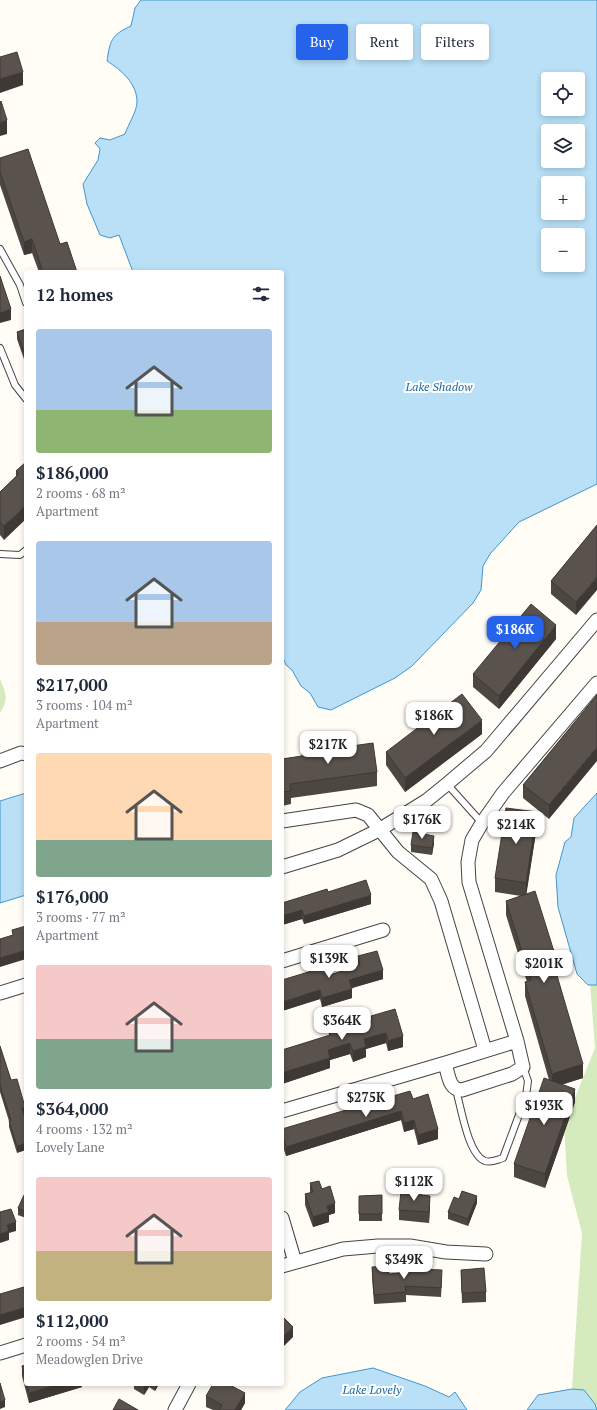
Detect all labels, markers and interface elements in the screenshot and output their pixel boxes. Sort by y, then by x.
chip: Buy [296,24,348,60]
chip: Rent [356,24,413,60]
chip: Filters [421,24,489,60]
map controls [541,72,585,272]
button: locate [541,72,585,116]
button: layers [541,124,585,168]
button: + [541,176,585,220]
button: − [541,228,585,272]
text: 12 homes [36,283,113,306]
icon: filters [250,283,272,305]
icon: home [118,355,190,427]
water label: Lake Shadow [405,379,473,394]
text: $186,000 [36,461,108,484]
text: 2 rooms · 68 m² [36,484,126,502]
text: Apartment [36,502,99,520]
icon: home [118,567,190,639]
pin: $186K [487,616,543,650]
text: $186K [496,620,534,638]
text: $217,000 [36,673,108,696]
text: 3 rooms · 104 m² [36,696,133,714]
pin: $186K [406,702,462,736]
text: $186K [415,706,453,724]
text: Apartment [36,714,99,732]
pin: $217K [300,731,356,765]
text: $217K [309,735,347,753]
icon: home [118,779,190,851]
pin: $176K [394,806,450,840]
text: $176K [403,810,441,828]
pin: $214K [488,811,544,845]
text: $214K [497,815,535,833]
text: $176,000 [36,885,108,908]
text: 3 rooms · 77 m² [36,908,126,926]
text: Apartment [36,926,99,944]
pin: $139K [301,945,357,979]
text: $139K [310,949,348,967]
pin: $201K [516,950,572,984]
text: $201K [525,954,563,972]
icon: home [118,991,190,1063]
pin: $364K [314,1007,370,1041]
text: $364K [323,1011,361,1029]
pin: $275K [338,1084,394,1118]
text: $275K [347,1088,385,1106]
pin: $193K [516,1092,572,1126]
text: $193K [525,1096,563,1114]
text: $364,000 [36,1097,108,1120]
text: 4 rooms · 132 m² [36,1120,133,1138]
text: Lovely Lane [36,1138,105,1156]
pin: $112K [386,1168,442,1202]
text: $112K [395,1172,433,1190]
icon: home [118,1203,190,1275]
pin: $349K [376,1246,432,1280]
text: $349K [385,1250,423,1268]
text: $112,000 [36,1309,108,1332]
text: 2 rooms · 54 m² [36,1332,126,1350]
text: Meadowglen Drive [36,1350,143,1368]
water label: Lake Lovely [342,1382,402,1397]

